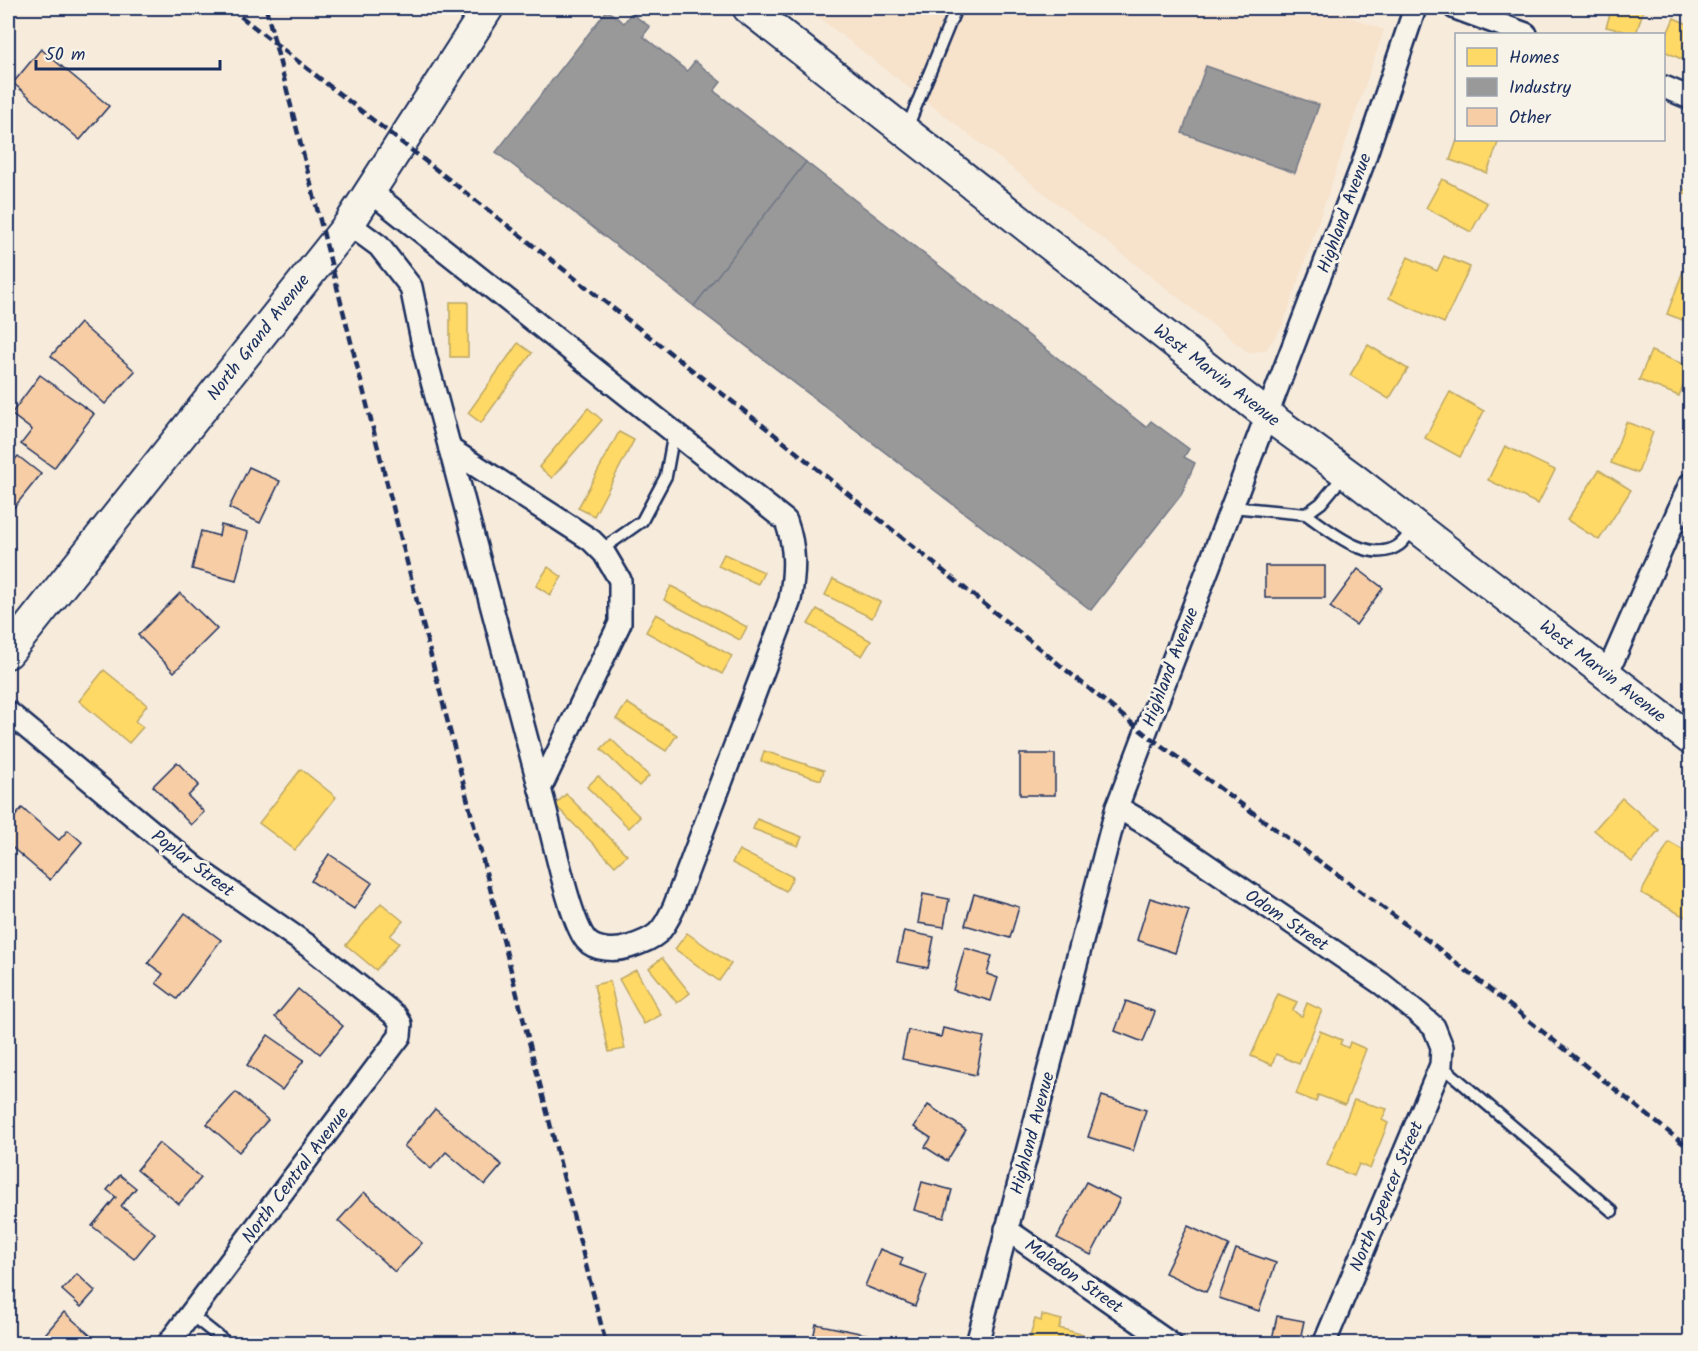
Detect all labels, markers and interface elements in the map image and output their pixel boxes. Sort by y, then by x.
scale bar [36,33,220,71]
legend [1455,33,1665,141]
text: 50 m [45,41,85,70]
text: Homes [1509,44,1560,73]
text: Industry [1509,74,1571,103]
text: Other [1509,104,1552,133]
street label: Highland Avenue [1310,149,1381,278]
street label: North Grand Avenue [200,268,318,408]
street label: West Marvin Avenue [1146,317,1286,435]
street label: Highland Avenue [1135,603,1208,732]
street label: West Marvin Avenue [1532,613,1672,731]
street label: Poplar Street [144,823,241,906]
street label: Odom Street [1239,883,1335,961]
street label: Highland Avenue [1003,1069,1064,1198]
street label: North Central Avenue [235,1101,357,1250]
street label: North Spencer Street [1343,1116,1433,1276]
street label: Maledon Street [1018,1232,1129,1323]

